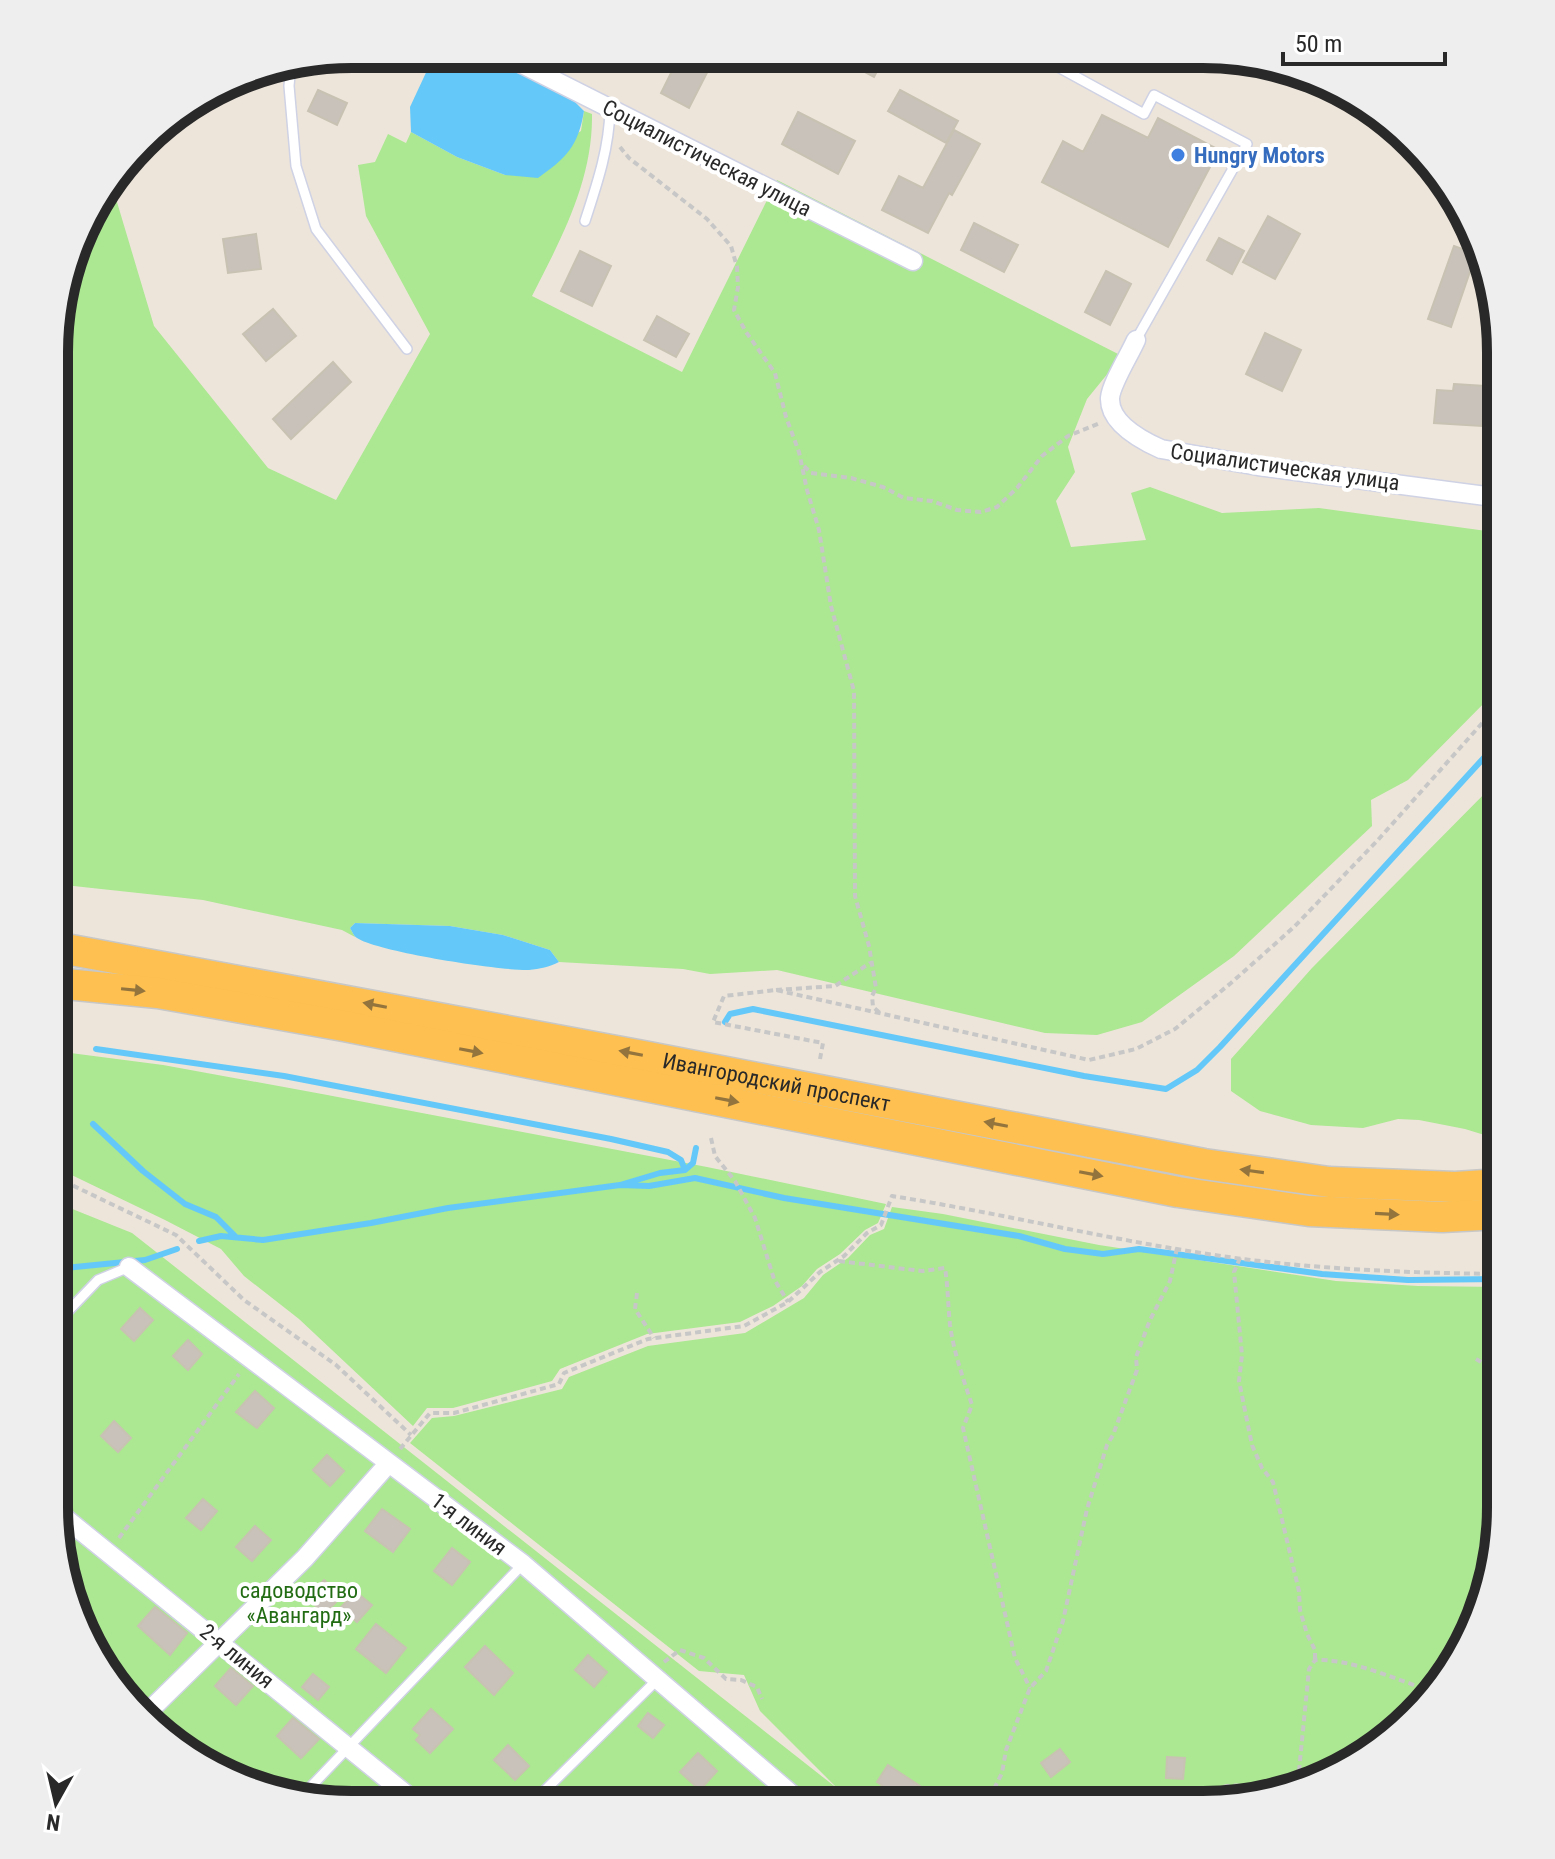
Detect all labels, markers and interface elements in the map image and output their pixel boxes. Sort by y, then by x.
scale bar [1283,16,1445,66]
text: 50 m [1295,30,1342,58]
street label: Социалистическая улица [598,94,816,222]
place label: Hungry Motors [1194,143,1325,168]
marker: Hungry Motors [1169,146,1187,164]
street label: Социалистическая улица [1169,439,1401,495]
one-way arrow [121,984,146,997]
one-way arrow [363,999,388,1011]
one-way arrow [459,1045,484,1058]
one-way arrow [618,1047,643,1059]
street label: Ивангородский проспект [661,1048,893,1116]
one-way arrow [714,1095,739,1107]
one-way arrow [983,1118,1008,1130]
one-way arrow [1239,1164,1264,1177]
one-way arrow [1079,1168,1104,1181]
one-way arrow [1375,1208,1400,1221]
street label: 1-я линия [427,1488,511,1560]
park label: садоводство «Авангард» [240,1578,358,1628]
street label: 2-я линия [195,1619,279,1693]
north arrow [16,1763,96,1843]
text: N [45,1809,62,1836]

